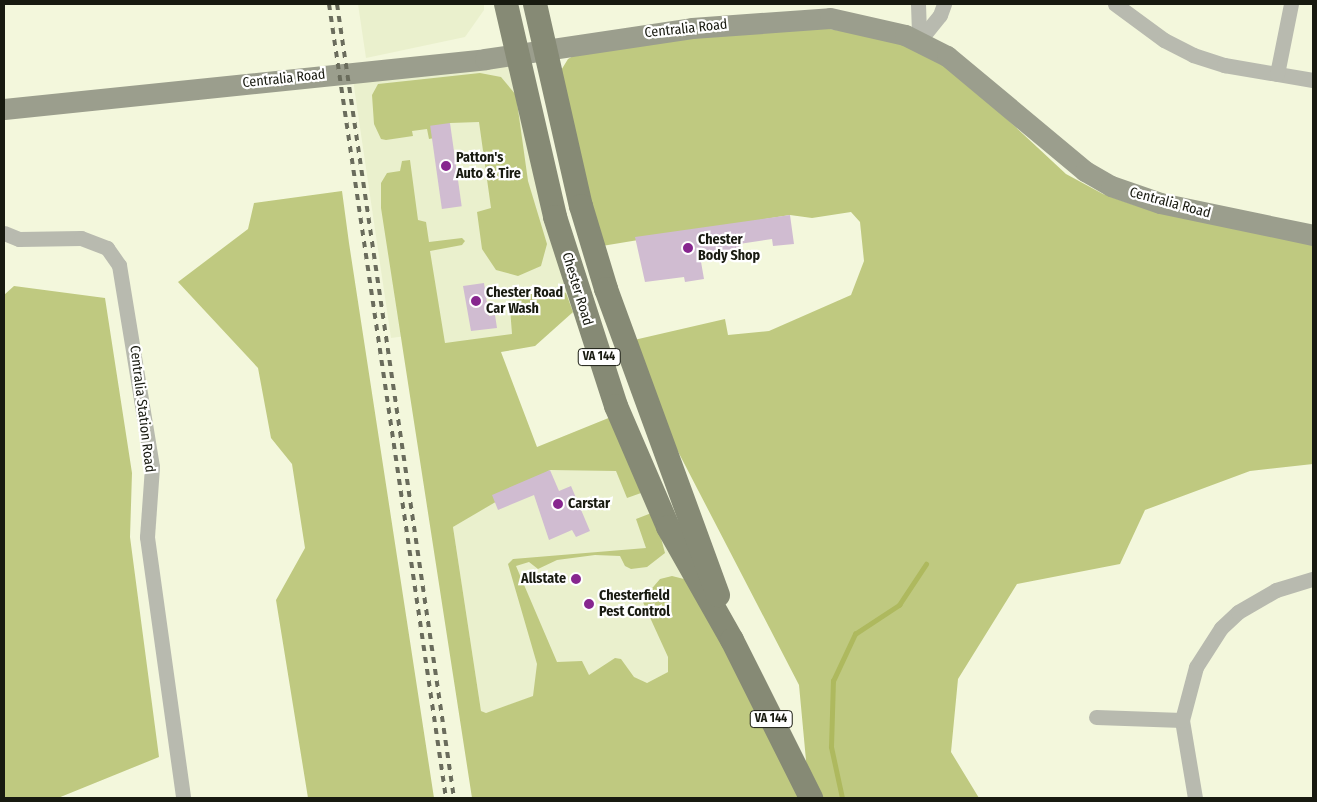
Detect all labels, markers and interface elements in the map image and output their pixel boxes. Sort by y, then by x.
street label: Centralia Road [644,16,728,42]
street label: Centralia Road [242,66,326,92]
place label: Patton's Auto & Tire [456,150,521,182]
marker: Patton's Auto & Tire [440,160,452,172]
street label: Centralia Road [1128,184,1212,222]
place label: Chester Body Shop [698,232,760,264]
marker: Chester Body Shop [682,242,694,254]
street label: Chester Road [558,250,596,328]
place label: Chester Road Car Wash [486,285,563,318]
marker: Chester Road Car Wash [470,295,482,307]
street label: Centralia Station Road [126,345,158,473]
road number: VA 144 [576,348,622,367]
place label: Carstar [568,496,610,512]
marker: Carstar [552,498,564,510]
place label: Allstate [521,571,566,587]
marker: Allstate [570,573,582,585]
place label: Chesterfield Pest Control [599,588,670,620]
marker: Chesterfield Pest Control [583,598,595,610]
road number: VA 144 [748,710,794,729]

